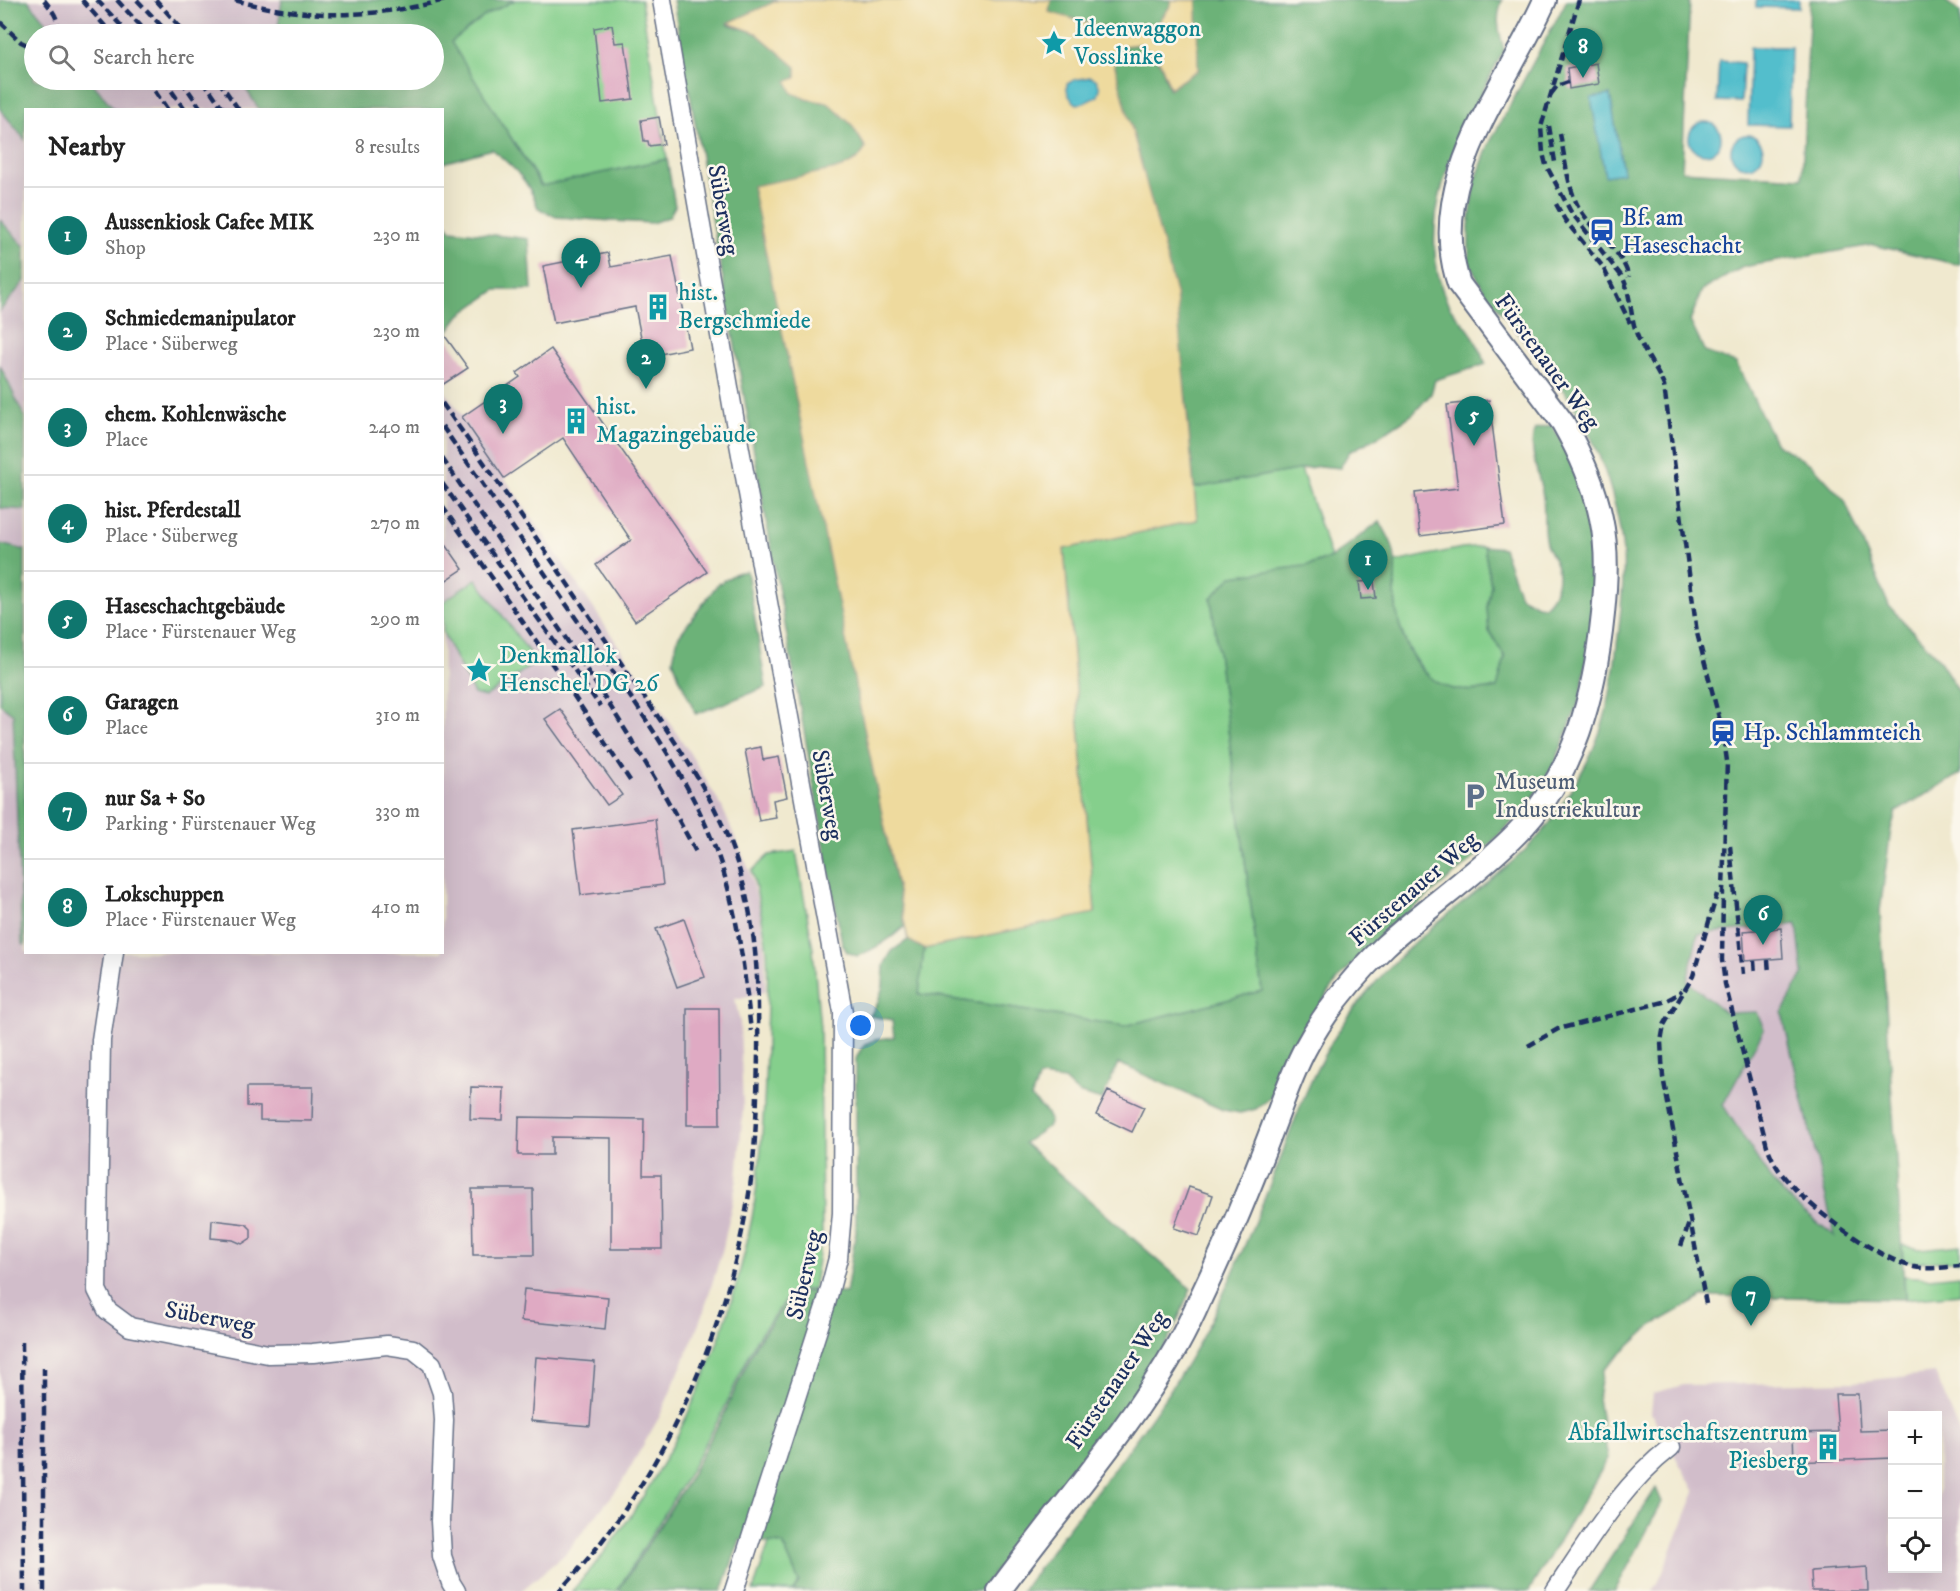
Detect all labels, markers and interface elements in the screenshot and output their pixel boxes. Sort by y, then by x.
place label: Ideenwaggon Vosslinke [1073,14,1201,72]
search box [24,24,444,90]
place icon: Ideenwaggon Vosslinke [1039,28,1069,58]
pin: 8 [1564,28,1602,78]
icon: search [45,41,78,74]
text: Search here [93,44,195,71]
text: Nearby [48,131,125,164]
text: 8 results [355,135,420,160]
street label: Süberweg [700,162,746,258]
place label: Bf. am Haseschacht [1622,203,1742,261]
text: Aussenkiosk Cafee MIK [105,209,314,236]
station icon: Bf. am Haseschacht [1587,217,1617,247]
text: 1 [64,223,71,248]
text: 230 m [373,223,420,248]
text: Shop [105,236,146,261]
pin: 4 [562,238,600,288]
place label: hist. Bergschmiede [678,278,811,336]
street label: Fürstenauer Weg [1487,288,1607,436]
building icon: hist. Bergschmiede [643,292,673,322]
text: Schmiedemanipulator [105,305,295,332]
text: 2 [63,319,72,344]
text: 230 m [373,319,420,344]
text: Place · Süberweg [105,332,238,357]
pin: 2 [626,340,666,389]
pin: 3 [484,384,522,434]
place label: hist. Magazingebäude [596,392,756,450]
pin: 5 [1454,396,1494,446]
text: ehem. Kohlenwäsche [105,401,286,428]
building icon: hist. Magazingebäude [561,406,591,436]
text: 3 [64,415,71,440]
text: 240 m [369,415,420,440]
text: Place [105,428,148,453]
text: hist. Pferdestall [105,497,241,524]
text: 4 [62,511,73,536]
text: 270 m [370,511,420,536]
text: Place · Süberweg [105,524,238,549]
pin: 1 [1348,540,1388,590]
text: Haseschachtgebäude [105,593,285,620]
text: 5 [63,607,72,632]
text: 290 m [370,607,420,632]
text: Place · Fürstenauer Weg [105,620,296,645]
place label: Denkmallok Henschel DG 26 [499,641,660,699]
place icon: Denkmallok Henschel DG 26 [464,655,494,685]
text: Garagen [105,689,179,716]
text: 6 [62,703,73,728]
text: 310 m [375,703,420,728]
text: Place [105,716,148,741]
station icon: Hp. Schlammteich [1708,718,1738,748]
place label: Hp. Schlammteich [1743,718,1922,748]
street label: Süberweg [804,747,850,843]
place label: Museum Industriekultur [1495,767,1640,825]
parking icon: Museum Industriekultur [1460,781,1490,811]
text: nur Sa + So [105,785,205,812]
text: 7 [62,799,73,824]
text: 330 m [375,799,420,824]
text: Parking · Fürstenauer Weg [105,812,316,837]
street label: Fürstenauer Weg [1343,825,1485,953]
text: Lokschuppen [105,881,224,908]
text: 8 [62,895,73,920]
text: 410 m [371,895,420,920]
pin: 6 [1744,896,1782,945]
text: Place · Fürstenauer Weg [105,908,296,933]
your location [846,1011,875,1040]
street label: Süberweg [780,1227,830,1323]
pin: 7 [1732,1276,1770,1326]
street label: Süberweg [162,1295,258,1342]
street label: Fürstenauer Weg [1059,1304,1175,1455]
map controls [1888,1411,1942,1573]
button: + [1888,1411,1942,1465]
place label: Abfallwirtschaftszentrum Piesberg [1568,1418,1808,1476]
building icon: Abfallwirtschaftszentrum Piesberg [1813,1432,1843,1462]
button: − [1888,1465,1942,1519]
button: locate [1888,1519,1942,1573]

